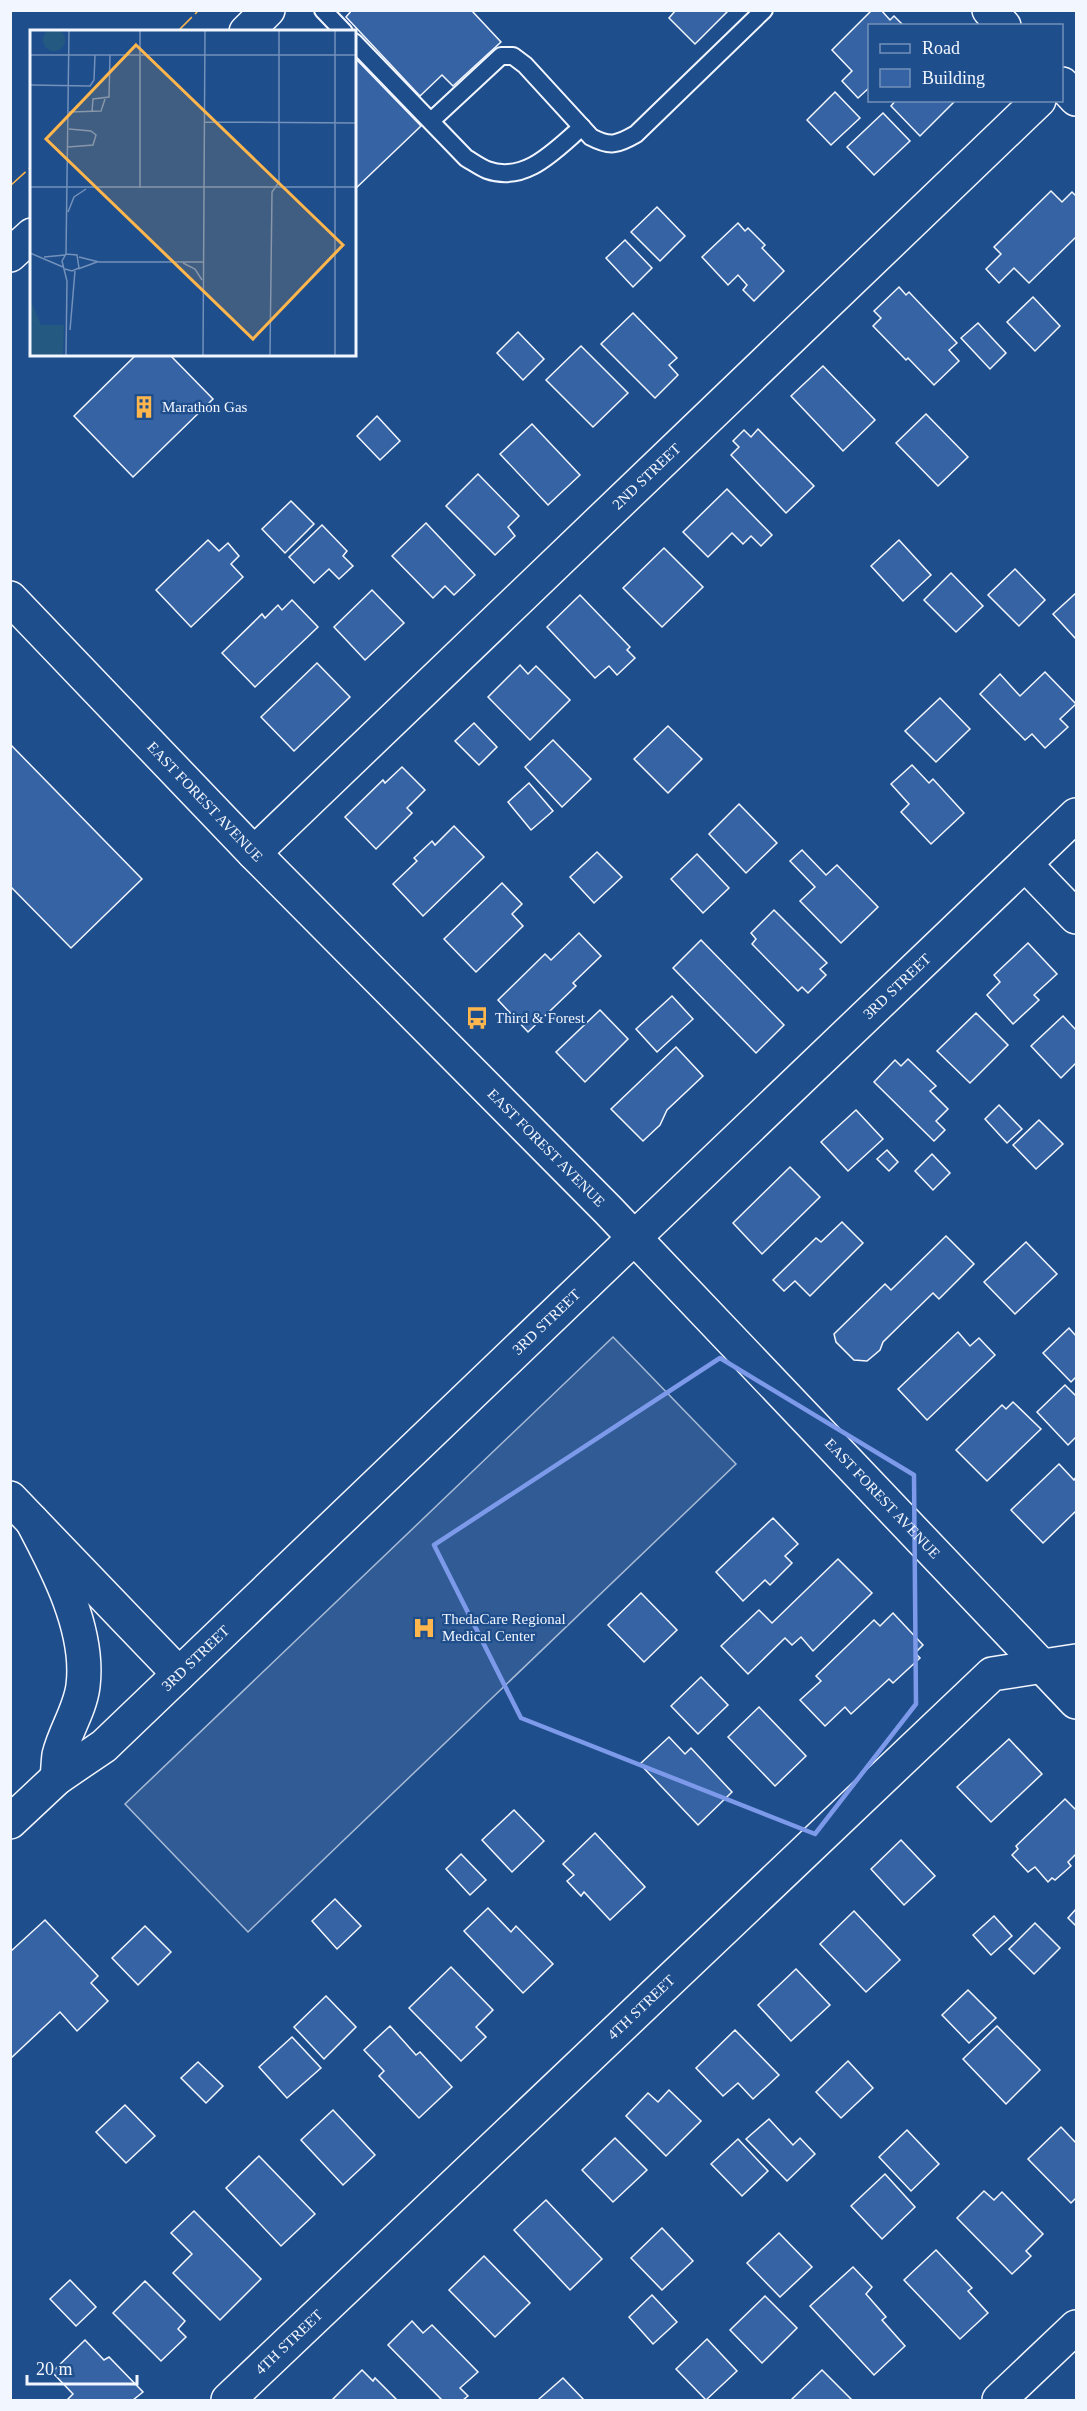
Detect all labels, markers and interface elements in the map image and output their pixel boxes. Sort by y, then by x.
legend [868,24,1063,102]
inset map [30,30,356,356]
text: Road [922,38,960,58]
text: Building [922,68,985,88]
building icon: Marathon Gas [131,394,157,420]
place label: Marathon Gas [162,399,248,415]
street label: 2ND STREET [609,440,684,513]
street label: EAST FOREST AVENUE [144,739,266,865]
street label: 3RD STREET [860,950,934,1022]
bus stop icon: Third & Forest [464,1005,490,1031]
place label: Third & Forest [495,1010,586,1026]
street label: EAST FOREST AVENUE [484,1086,608,1210]
street label: 3RD STREET [509,1286,583,1358]
street label: EAST FOREST AVENUE [822,1435,943,1562]
place label: ThedaCare Regional Medical Center [442,1611,566,1644]
hospital icon: ThedaCare Regional Medical Center [411,1615,437,1641]
street label: 3RD STREET [159,1622,233,1694]
street label: 4TH STREET [604,1972,678,2043]
street label: 4TH STREET [252,2307,326,2378]
scale bar [27,2348,136,2386]
text: 20 m [36,2359,73,2379]

